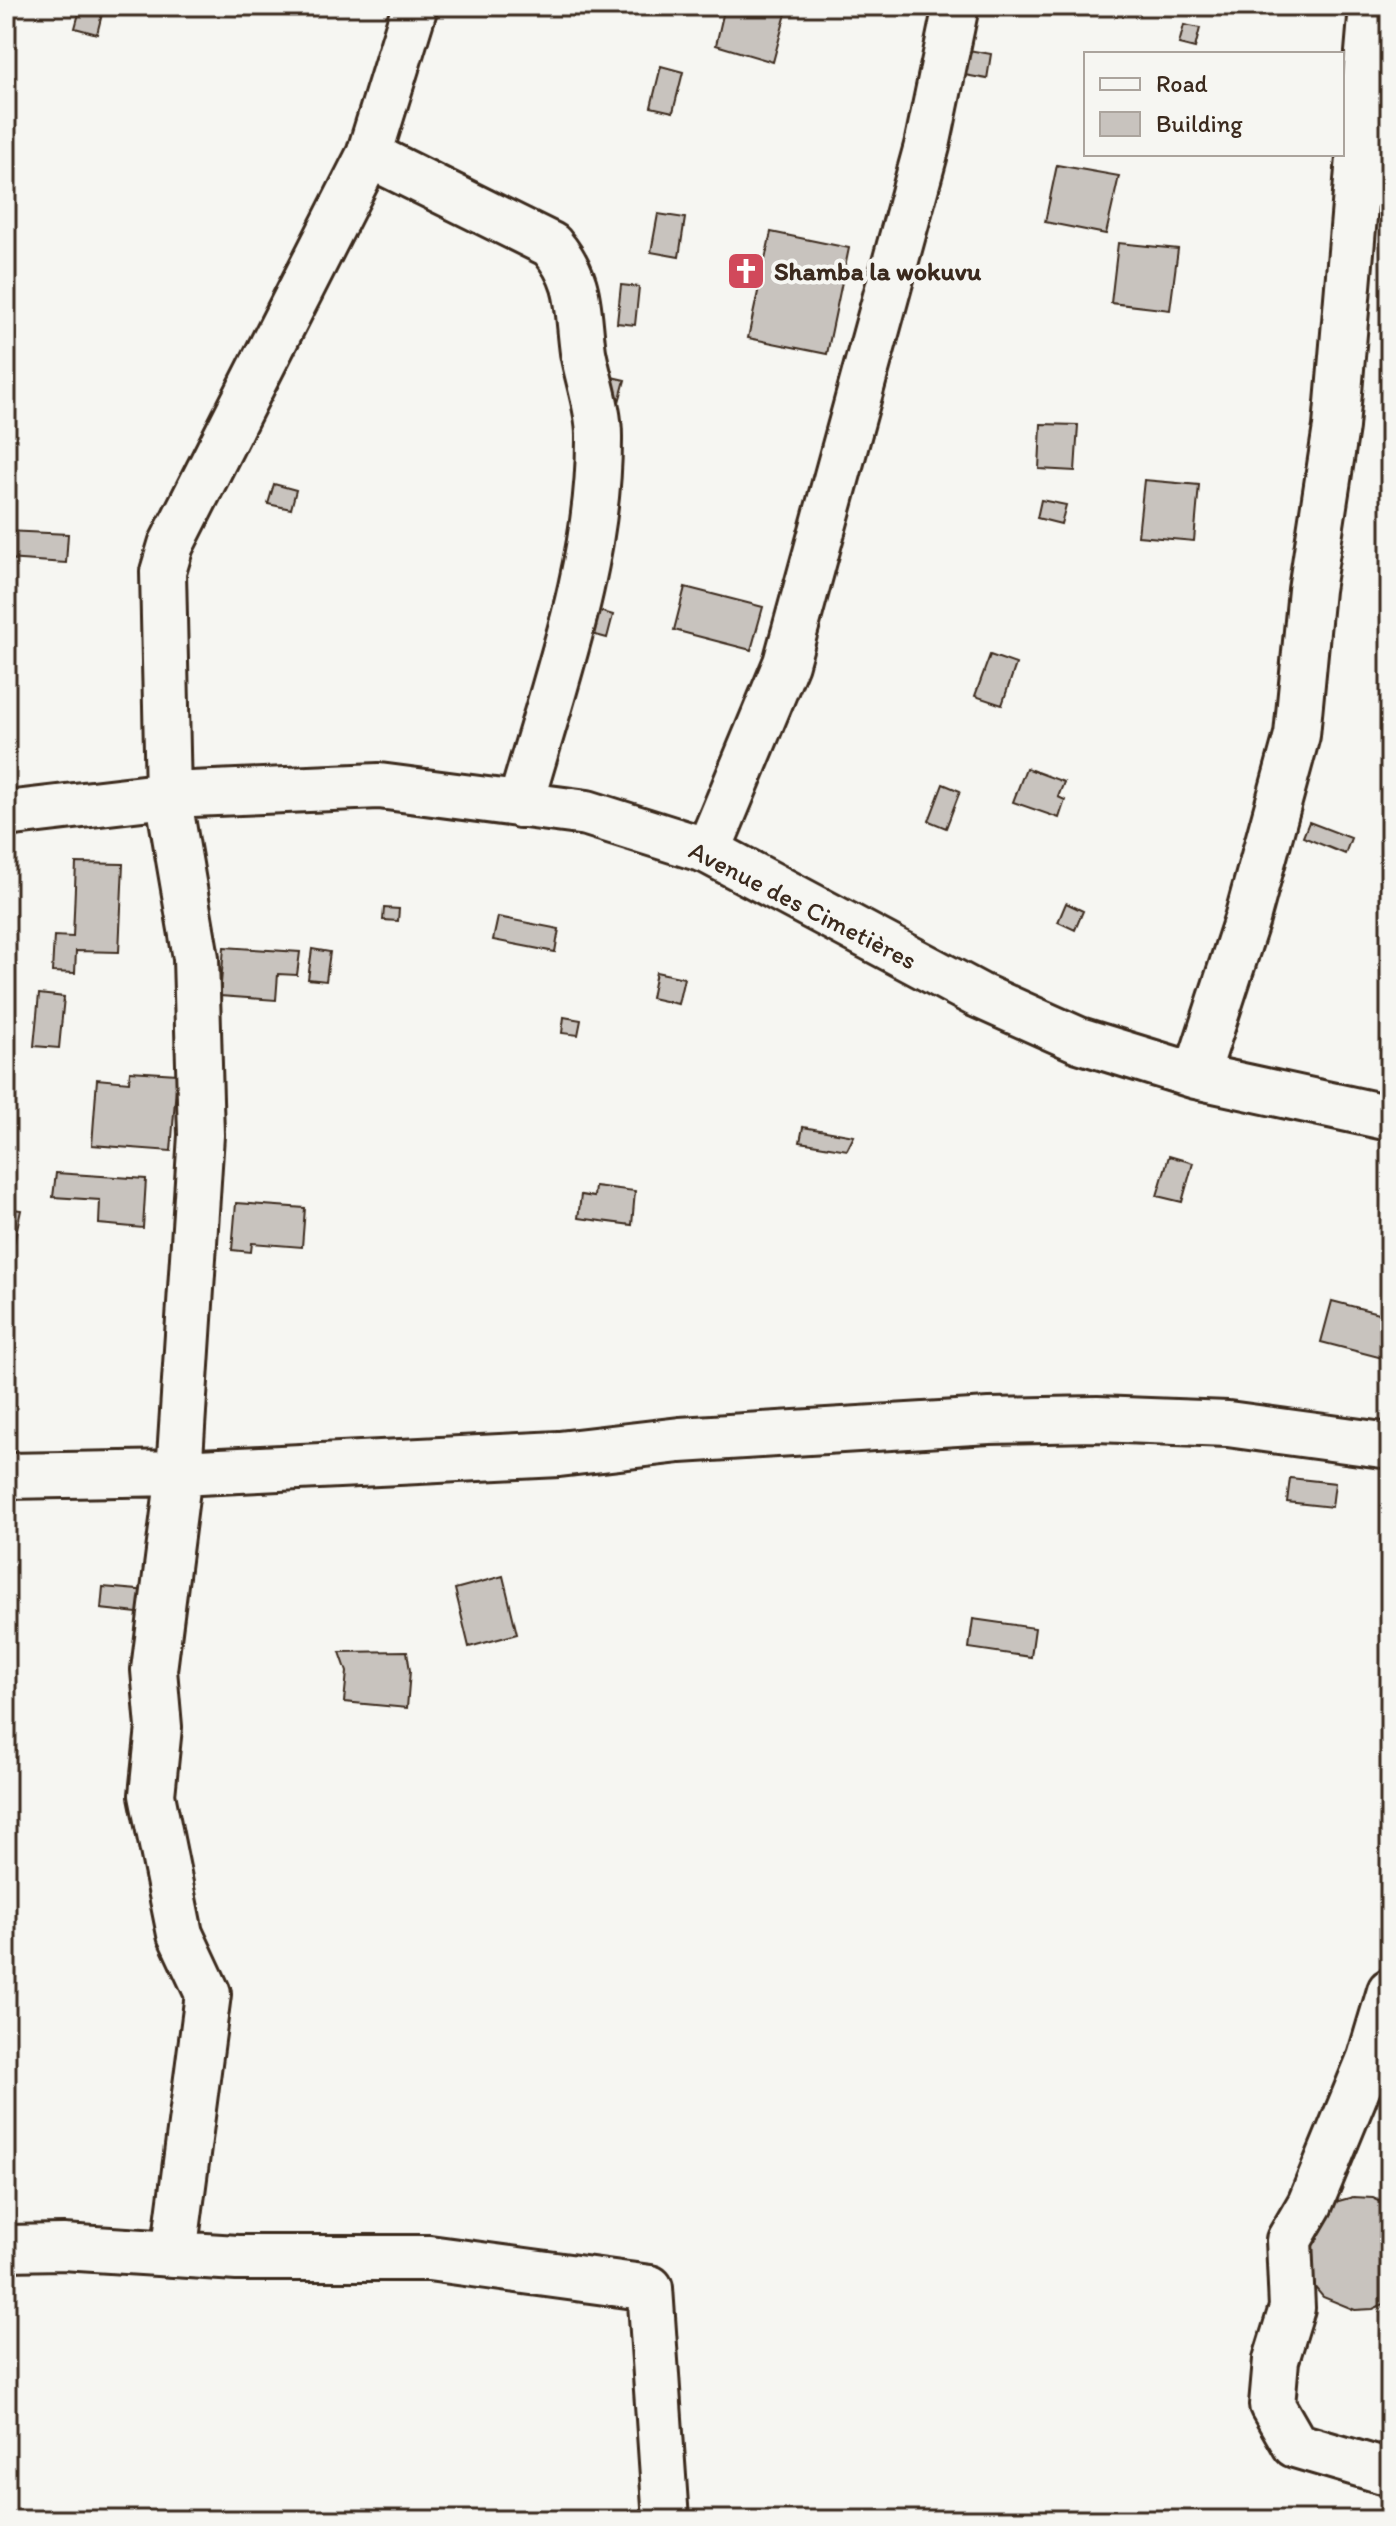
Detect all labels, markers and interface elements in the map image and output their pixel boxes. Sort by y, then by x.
legend [1084,52,1344,156]
text: Road [1156,69,1208,98]
text: Building [1156,109,1243,138]
church icon: Shamba la wokuvu [725,250,767,292]
place label: Shamba la wokuvu [774,255,982,287]
street label: Avenue des Cimetières [684,834,922,976]

